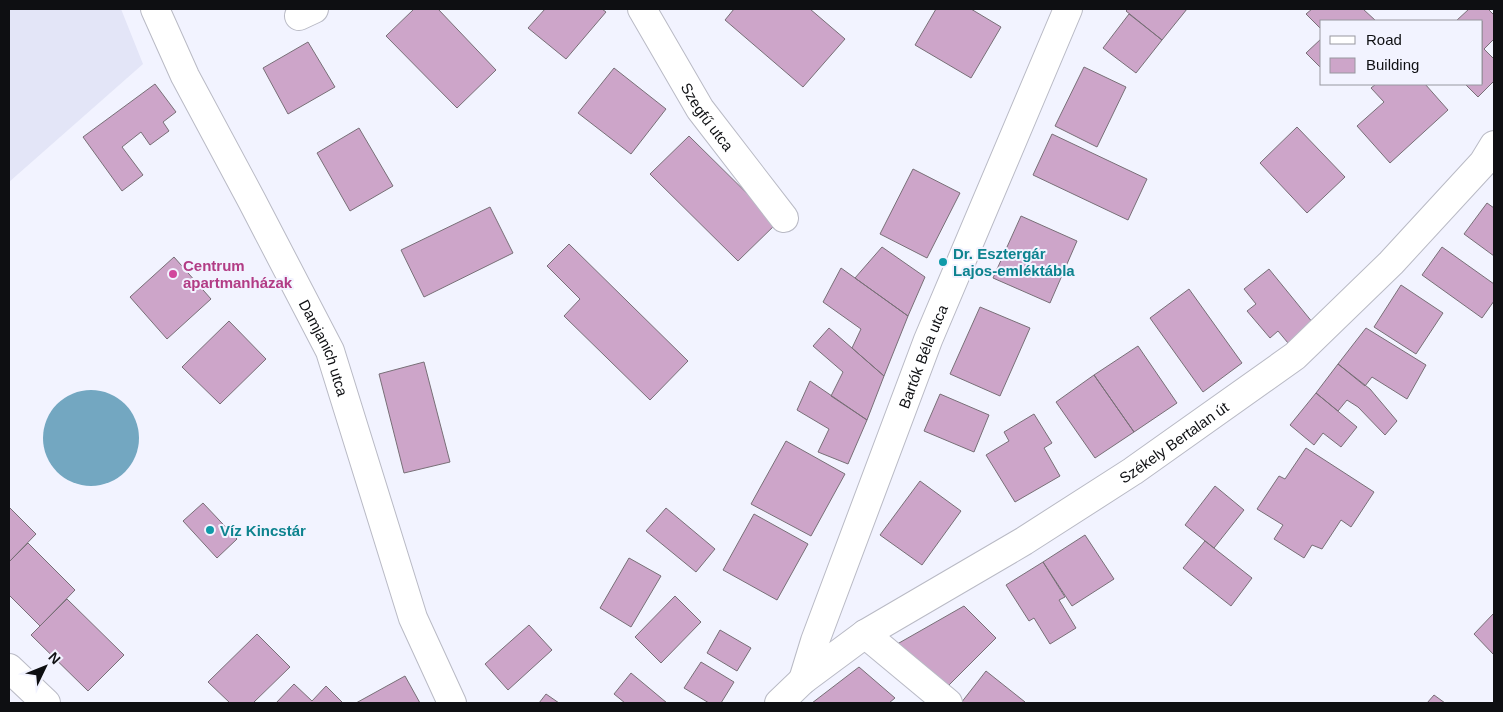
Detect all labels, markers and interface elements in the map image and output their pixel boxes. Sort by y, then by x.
legend [1320,20,1483,85]
text: Road [1366,31,1402,48]
text: Building [1366,56,1419,73]
street label: Szegfű utca [678,79,738,154]
place label: Dr. Esztergár Lajos-emléktábla [953,245,1075,279]
marker: Dr. Esztergár Lajos-emléktábla [937,256,949,268]
place label: Centrum apartmanházak [183,257,293,291]
marker: Centrum apartmanházak [167,268,179,280]
street label: Damjanich utca [296,296,352,398]
street label: Bartók Béla utca [895,301,951,411]
street label: Székely Bertalan út [1116,397,1232,486]
place label: Víz Kincstár [220,522,306,539]
marker: Víz Kincstár [204,524,216,536]
north arrow [20,642,70,692]
text: N [45,649,64,667]

